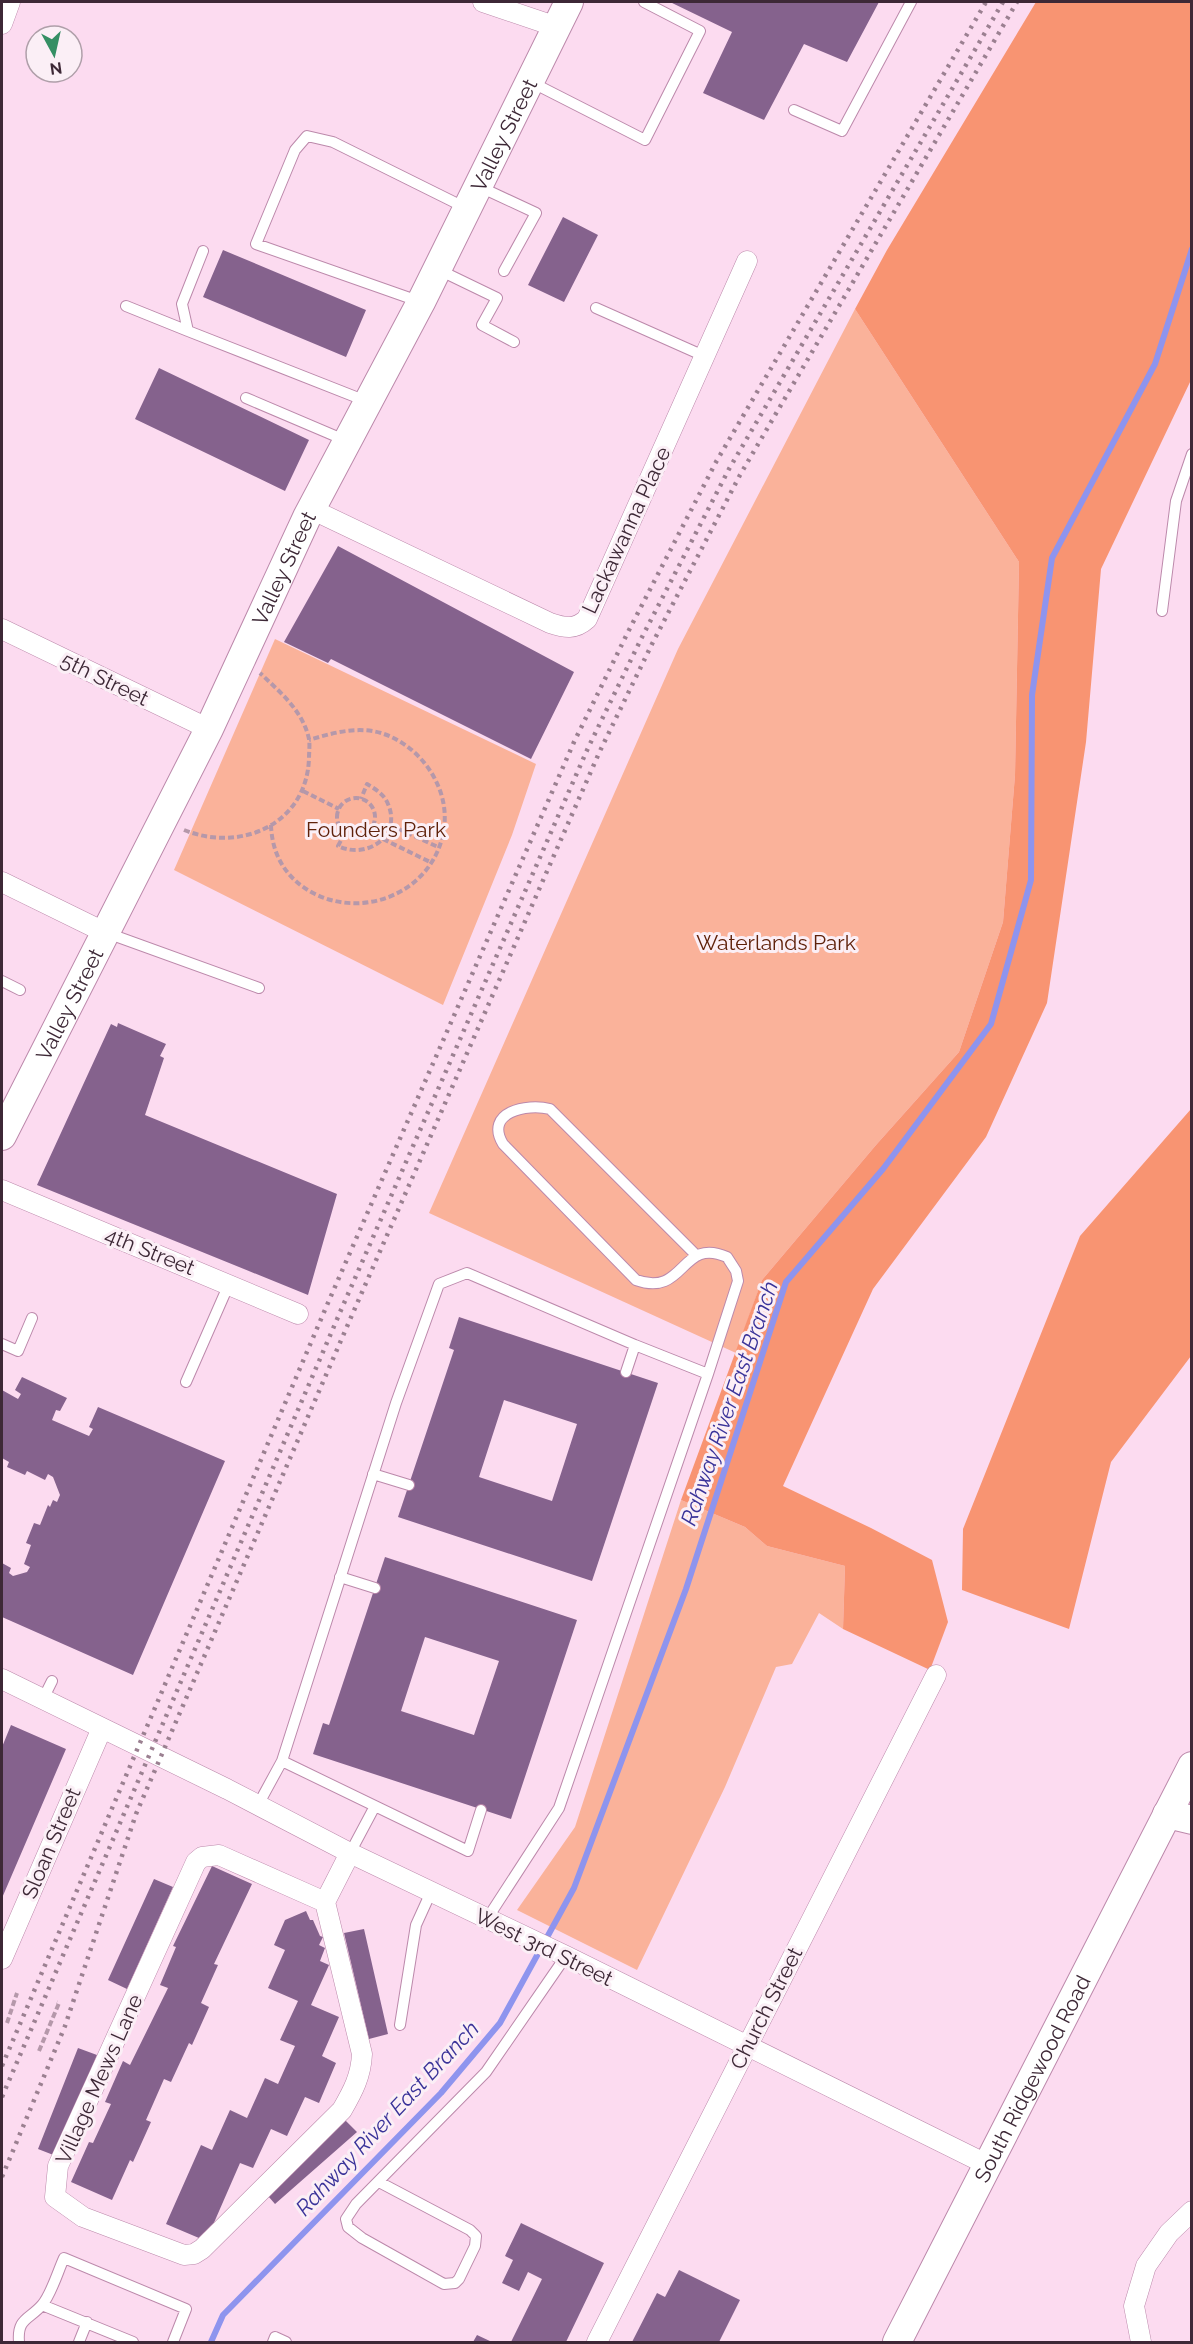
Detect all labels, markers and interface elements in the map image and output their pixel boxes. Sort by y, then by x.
north arrow [24,24,84,84]
text: N [49,58,63,79]
street label: Valley Street [465,74,542,195]
street label: Lackawanna Place [576,443,676,617]
street label: Valley Street [246,507,320,629]
street label: 5th Street [57,647,153,711]
park label: Founders Park [306,817,446,842]
park label: Waterlands Park [696,930,856,955]
street label: Valley Street [30,944,108,1064]
street label: 4th Street [102,1222,198,1280]
water label: Rahway River East Branch [675,1277,783,1529]
street label: Sloan Street [16,1784,86,1902]
street label: West 3rd Street [471,1903,617,1991]
street label: Church Street [725,1943,807,2073]
street label: South Ridgewood Road [969,1971,1095,2186]
street label: Village Mews Lane [50,1990,148,2168]
water label: Rahway River East Branch [290,2015,484,2221]

